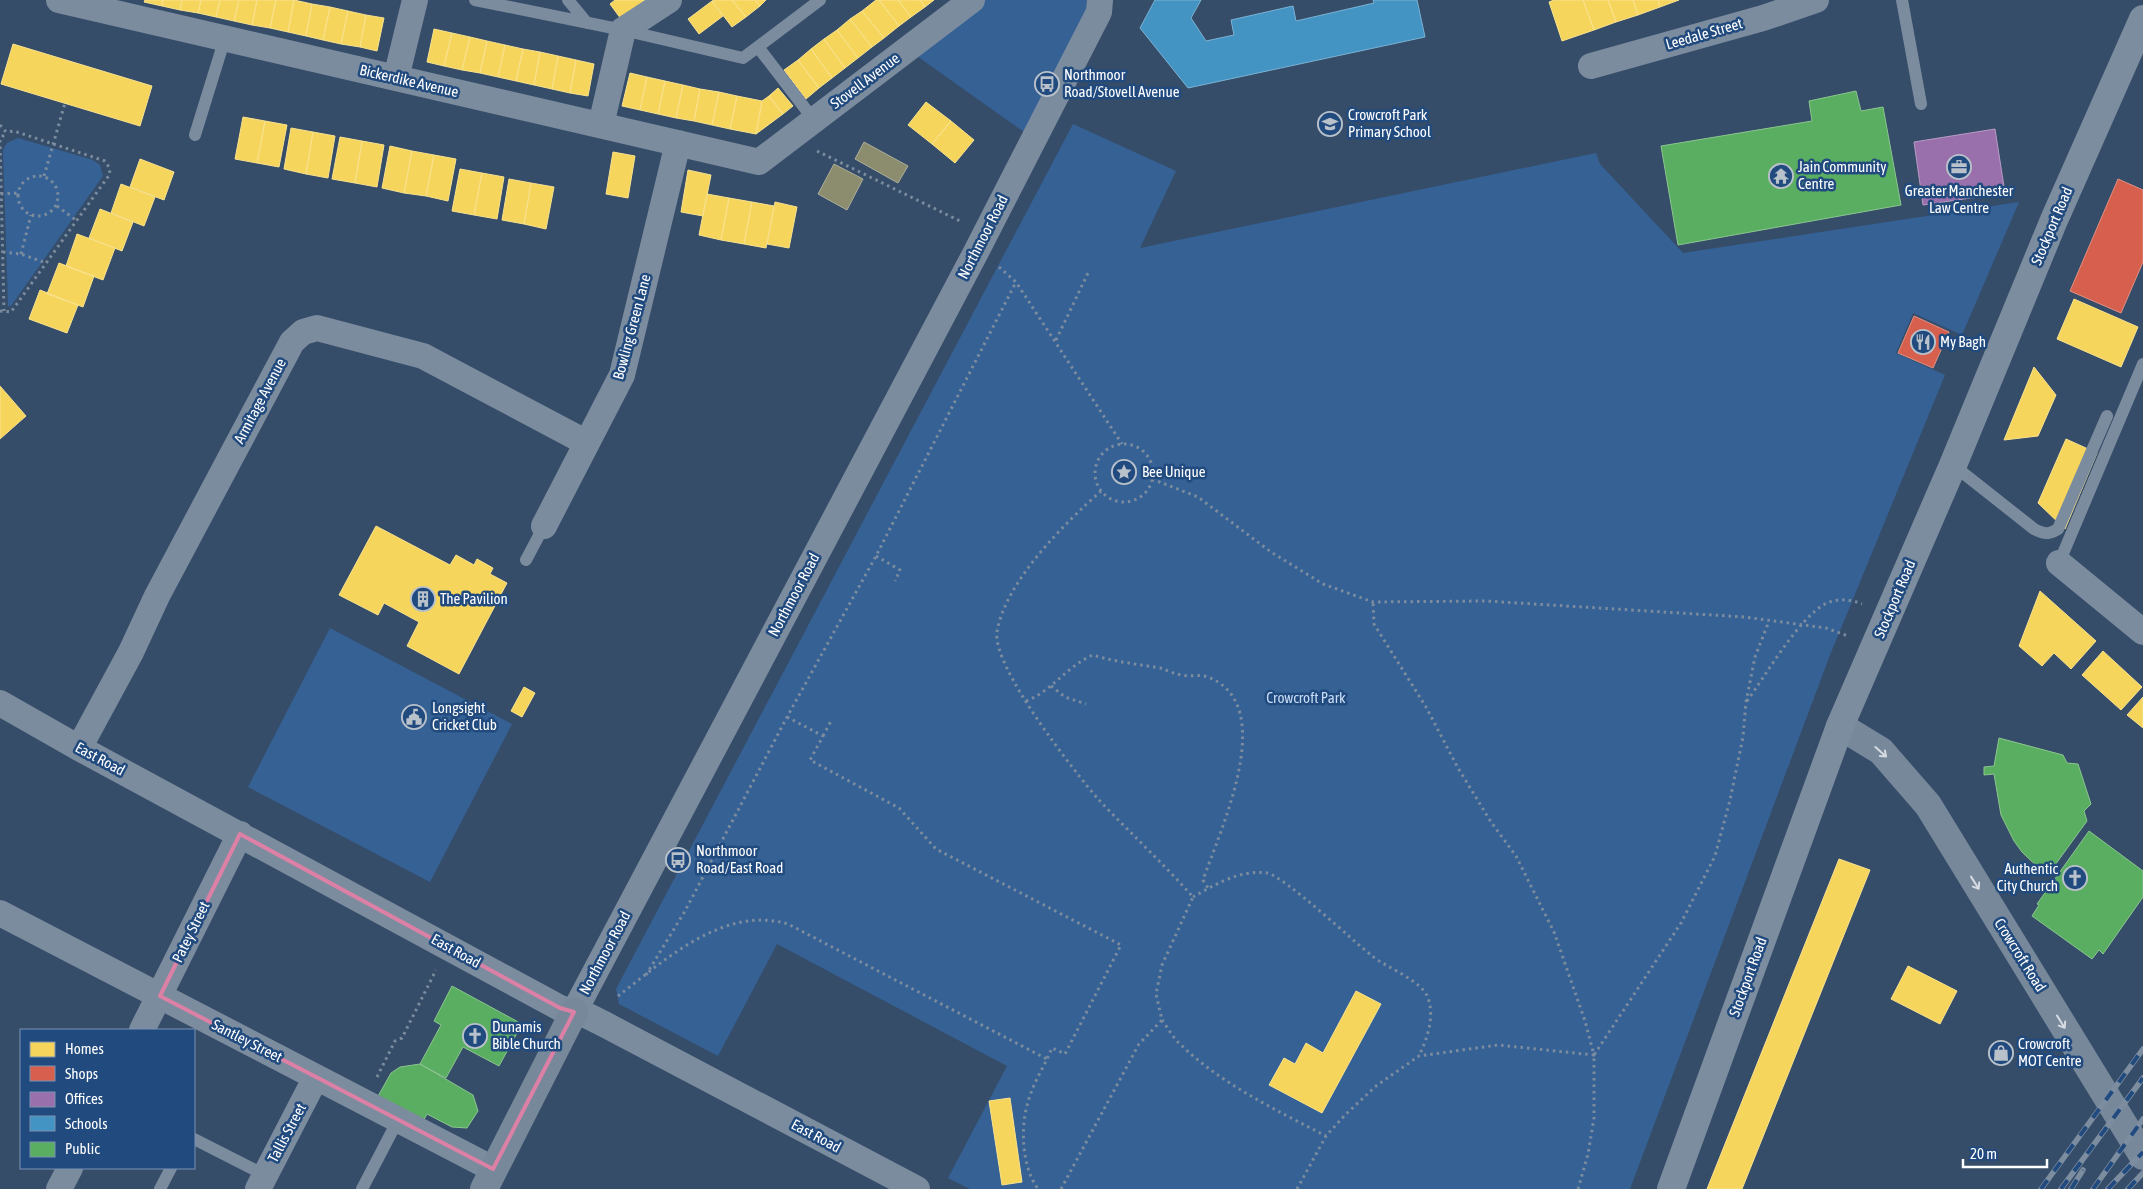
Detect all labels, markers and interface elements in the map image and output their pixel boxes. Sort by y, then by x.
street label: Leedale Street [1664,14,1744,53]
street label: Stovell Avenue [827,49,903,112]
street label: Bickerdike Avenue [358,61,460,100]
place label: Northmoor Road/Stovell Avenue [1064,66,1180,100]
bus stop icon: Northmoor Road/Stovell Avenue [1034,71,1060,97]
place label: Crowcroft Park Primary School [1348,106,1431,140]
school or university icon: Crowcroft Park Primary School [1317,111,1343,137]
office icon: Greater Manchester Law Centre [1946,154,1972,180]
place label: Jain Community Centre [1798,158,1886,192]
temple icon: Jain Community Centre [1768,163,1794,189]
place label: Greater Manchester Law Centre [1905,182,2014,216]
street label: Stockport Road [2027,184,2076,267]
street label: Northmoor Road [954,192,1011,282]
street label: Bowling Green Lane [609,272,654,381]
restaurant icon: My Bagh [1910,329,1936,355]
place label: My Bagh [1940,333,1986,350]
street label: Armitage Avenue [230,355,289,446]
place icon: Bee Unique [1111,459,1137,485]
place label: Bee Unique [1142,463,1206,480]
street label: Northmoor Road [765,550,823,639]
street label: Stockport Road [1870,557,1919,640]
building icon: The Pavilion [410,586,436,612]
place label: The Pavilion [440,590,508,607]
park label: Crowcroft Park [1266,689,1346,706]
place label: Longsight Cricket Club [432,699,497,733]
public building icon: Longsight Cricket Club [401,704,427,730]
street label: East Road [73,738,128,779]
one-way arrow [1874,746,1887,758]
place label: Northmoor Road/East Road [696,842,783,876]
bus stop icon: Northmoor Road/East Road [665,847,691,873]
place label: Authentic City Church [1997,860,2058,894]
church icon: Authentic City Church [2062,865,2088,891]
one-way arrow [1971,876,1981,890]
street label: Patey Street [168,898,213,965]
street label: Northmoor Road [576,908,634,997]
street label: Crowcroft Road [1991,915,2050,994]
street label: East Road [429,930,484,971]
street label: Stockport Road [1725,935,1770,1019]
one-way arrow [2056,1014,2066,1028]
street label: Santley Street [209,1016,285,1065]
place label: Dunamis Bible Church [492,1018,561,1052]
church icon: Dunamis Bible Church [462,1023,488,1049]
legend [20,1029,195,1169]
place label: Crowcroft MOT Centre [2018,1035,2082,1069]
text: Homes [65,1040,104,1057]
shop icon: Crowcroft MOT Centre [1988,1040,2014,1066]
text: Shops [65,1065,98,1082]
text: Offices [65,1090,103,1107]
street label: Tallis Street [264,1100,309,1165]
text: Schools [65,1115,108,1132]
street label: East Road [789,1115,844,1156]
scale bar [1963,1136,2047,1168]
text: Public [65,1140,100,1157]
text: 20 m [1970,1145,1997,1162]

